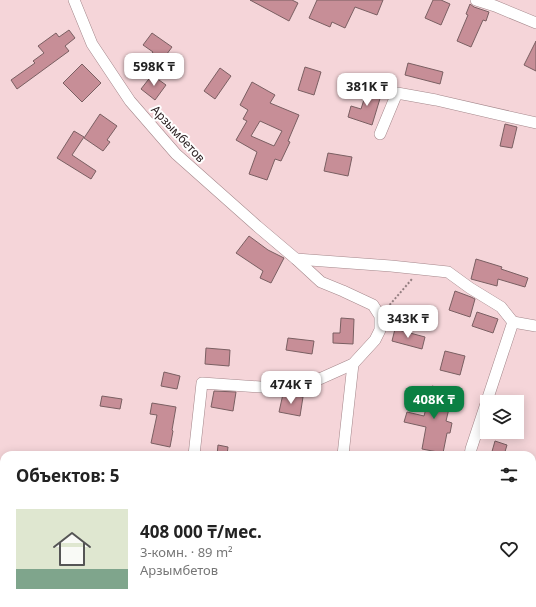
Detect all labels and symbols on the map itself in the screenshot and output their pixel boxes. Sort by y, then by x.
pin: 598K ₸ [121,53,187,87]
pin: 381K ₸ [334,73,400,107]
street label: Арзымбетов [148,101,209,166]
pin: 343K ₸ [375,305,441,339]
pin: 474K ₸ [258,371,324,405]
pin: 408K ₸ [401,386,467,420]

